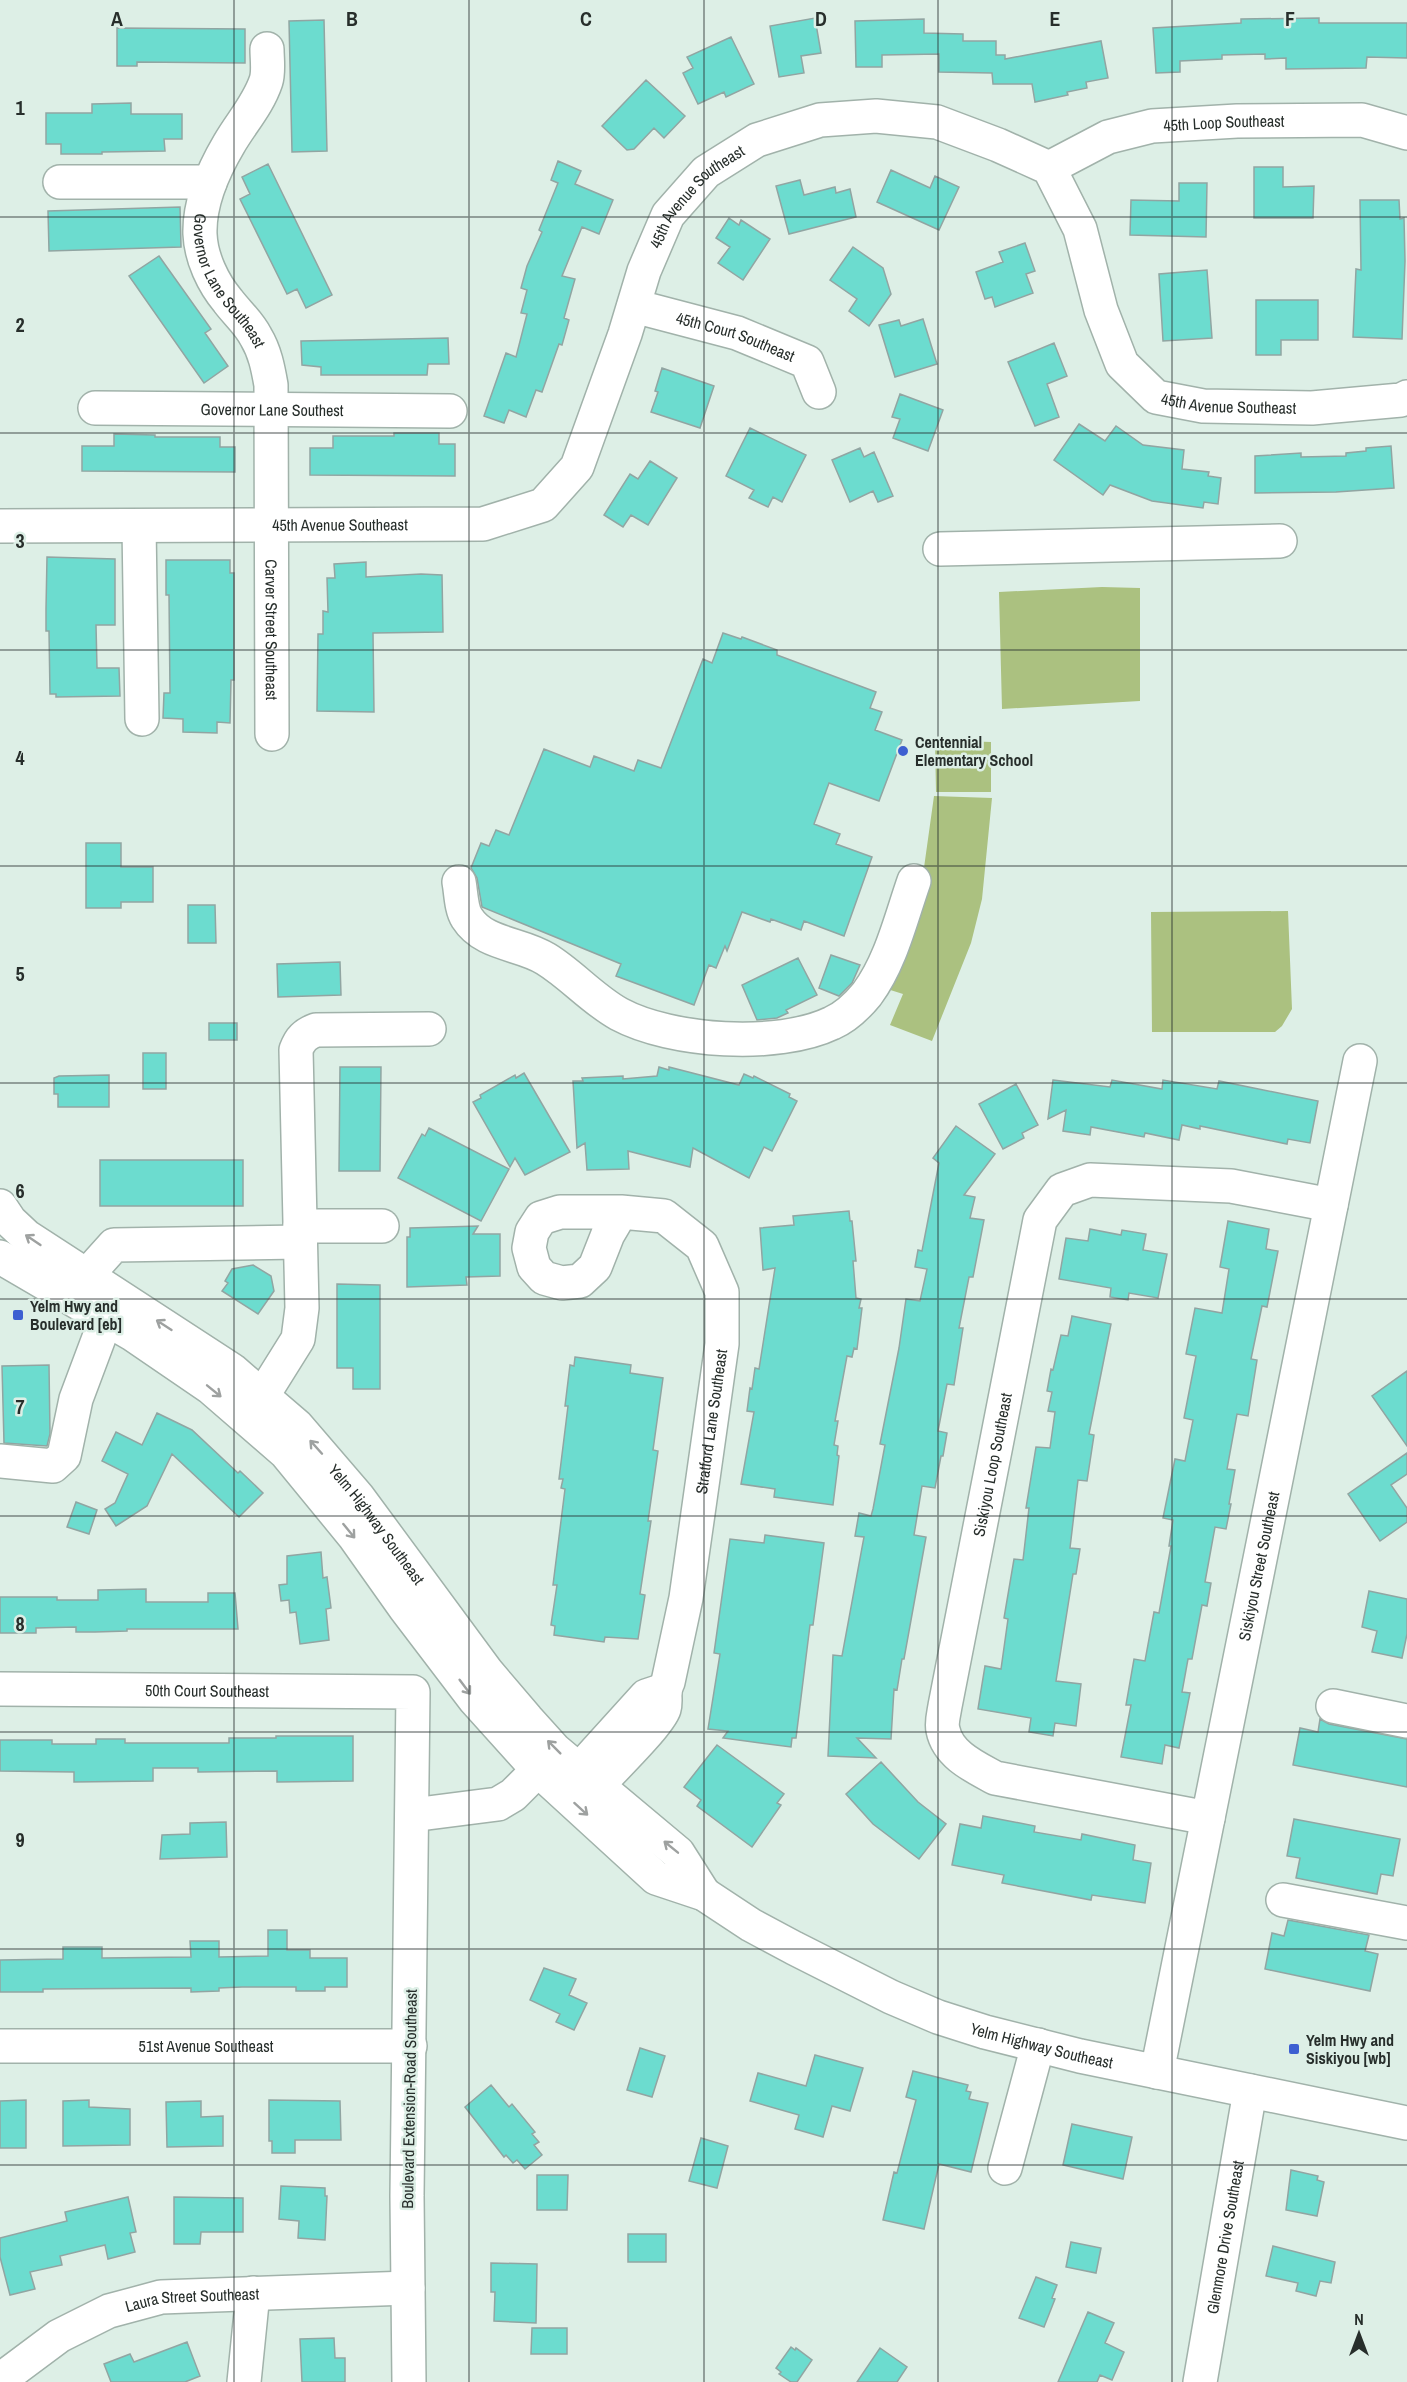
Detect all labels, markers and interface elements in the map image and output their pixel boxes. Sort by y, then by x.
text: A [111,5,123,32]
text: B [346,5,358,32]
text: C [580,5,592,32]
text: D [815,5,827,32]
text: E [1050,5,1061,32]
text: F [1285,5,1295,32]
text: 1 [15,94,25,121]
street label: 45th Loop Southeast [1163,110,1285,136]
street label: 45th Avenue Southeast [644,139,749,251]
street label: Governor Lane Southeast [189,212,271,351]
street label: 45th Court Southeast [674,307,798,367]
text: 2 [15,311,25,338]
street label: 45th Avenue Southeast [1159,387,1297,419]
street label: Governor Lane Southest [200,398,344,421]
street label: 45th Avenue Southeast [272,513,408,536]
text: 3 [15,527,25,554]
street label: Carver Street Southeast [260,559,283,701]
place label: Centennial Elementary School [915,731,1033,771]
text: 4 [15,744,25,771]
marker: Centennial Elementary School [896,744,910,758]
text: 5 [15,960,25,987]
text: 6 [15,1177,25,1204]
one-way arrow [25,1234,42,1246]
place label: Yelm Hwy and Boulevard [eb] [30,1295,122,1335]
marker: Yelm Hwy and Boulevard [eb] [11,1308,25,1322]
one-way arrow [156,1319,173,1331]
street label: Stratford Lane Southeast [690,1348,732,1496]
one-way arrow [206,1384,222,1397]
street label: Siskiyou Loop Southeast [967,1391,1017,1539]
text: 7 [15,1393,25,1420]
one-way arrow [309,1439,323,1454]
street label: Yelm Highway Southeast [323,1459,430,1589]
street label: Siskiyou Street Southeast [1233,1489,1284,1643]
one-way arrow [343,1522,356,1538]
text: 8 [15,1610,25,1637]
street label: 50th Court Southeast [145,1679,269,1702]
one-way arrow [459,1679,472,1695]
one-way arrow [546,1740,561,1755]
one-way arrow [573,1802,588,1816]
text: 9 [15,1826,25,1853]
one-way arrow [663,1840,679,1853]
street label: Boulevard Extension-Road Southeast [396,1989,422,2209]
street label: Yelm Highway Southeast [967,2017,1115,2074]
place label: Yelm Hwy and Siskiyou [wb] [1306,2029,1394,2069]
street label: 51st Avenue Southeast [139,2035,274,2057]
marker: Yelm Hwy and Siskiyou [wb] [1287,2042,1301,2056]
street label: Glenmore Drive Southeast [1201,2158,1249,2316]
street label: Laura Street Southeast [123,2282,260,2317]
north arrow [1329,2304,1389,2364]
text: N [1354,2308,1364,2330]

